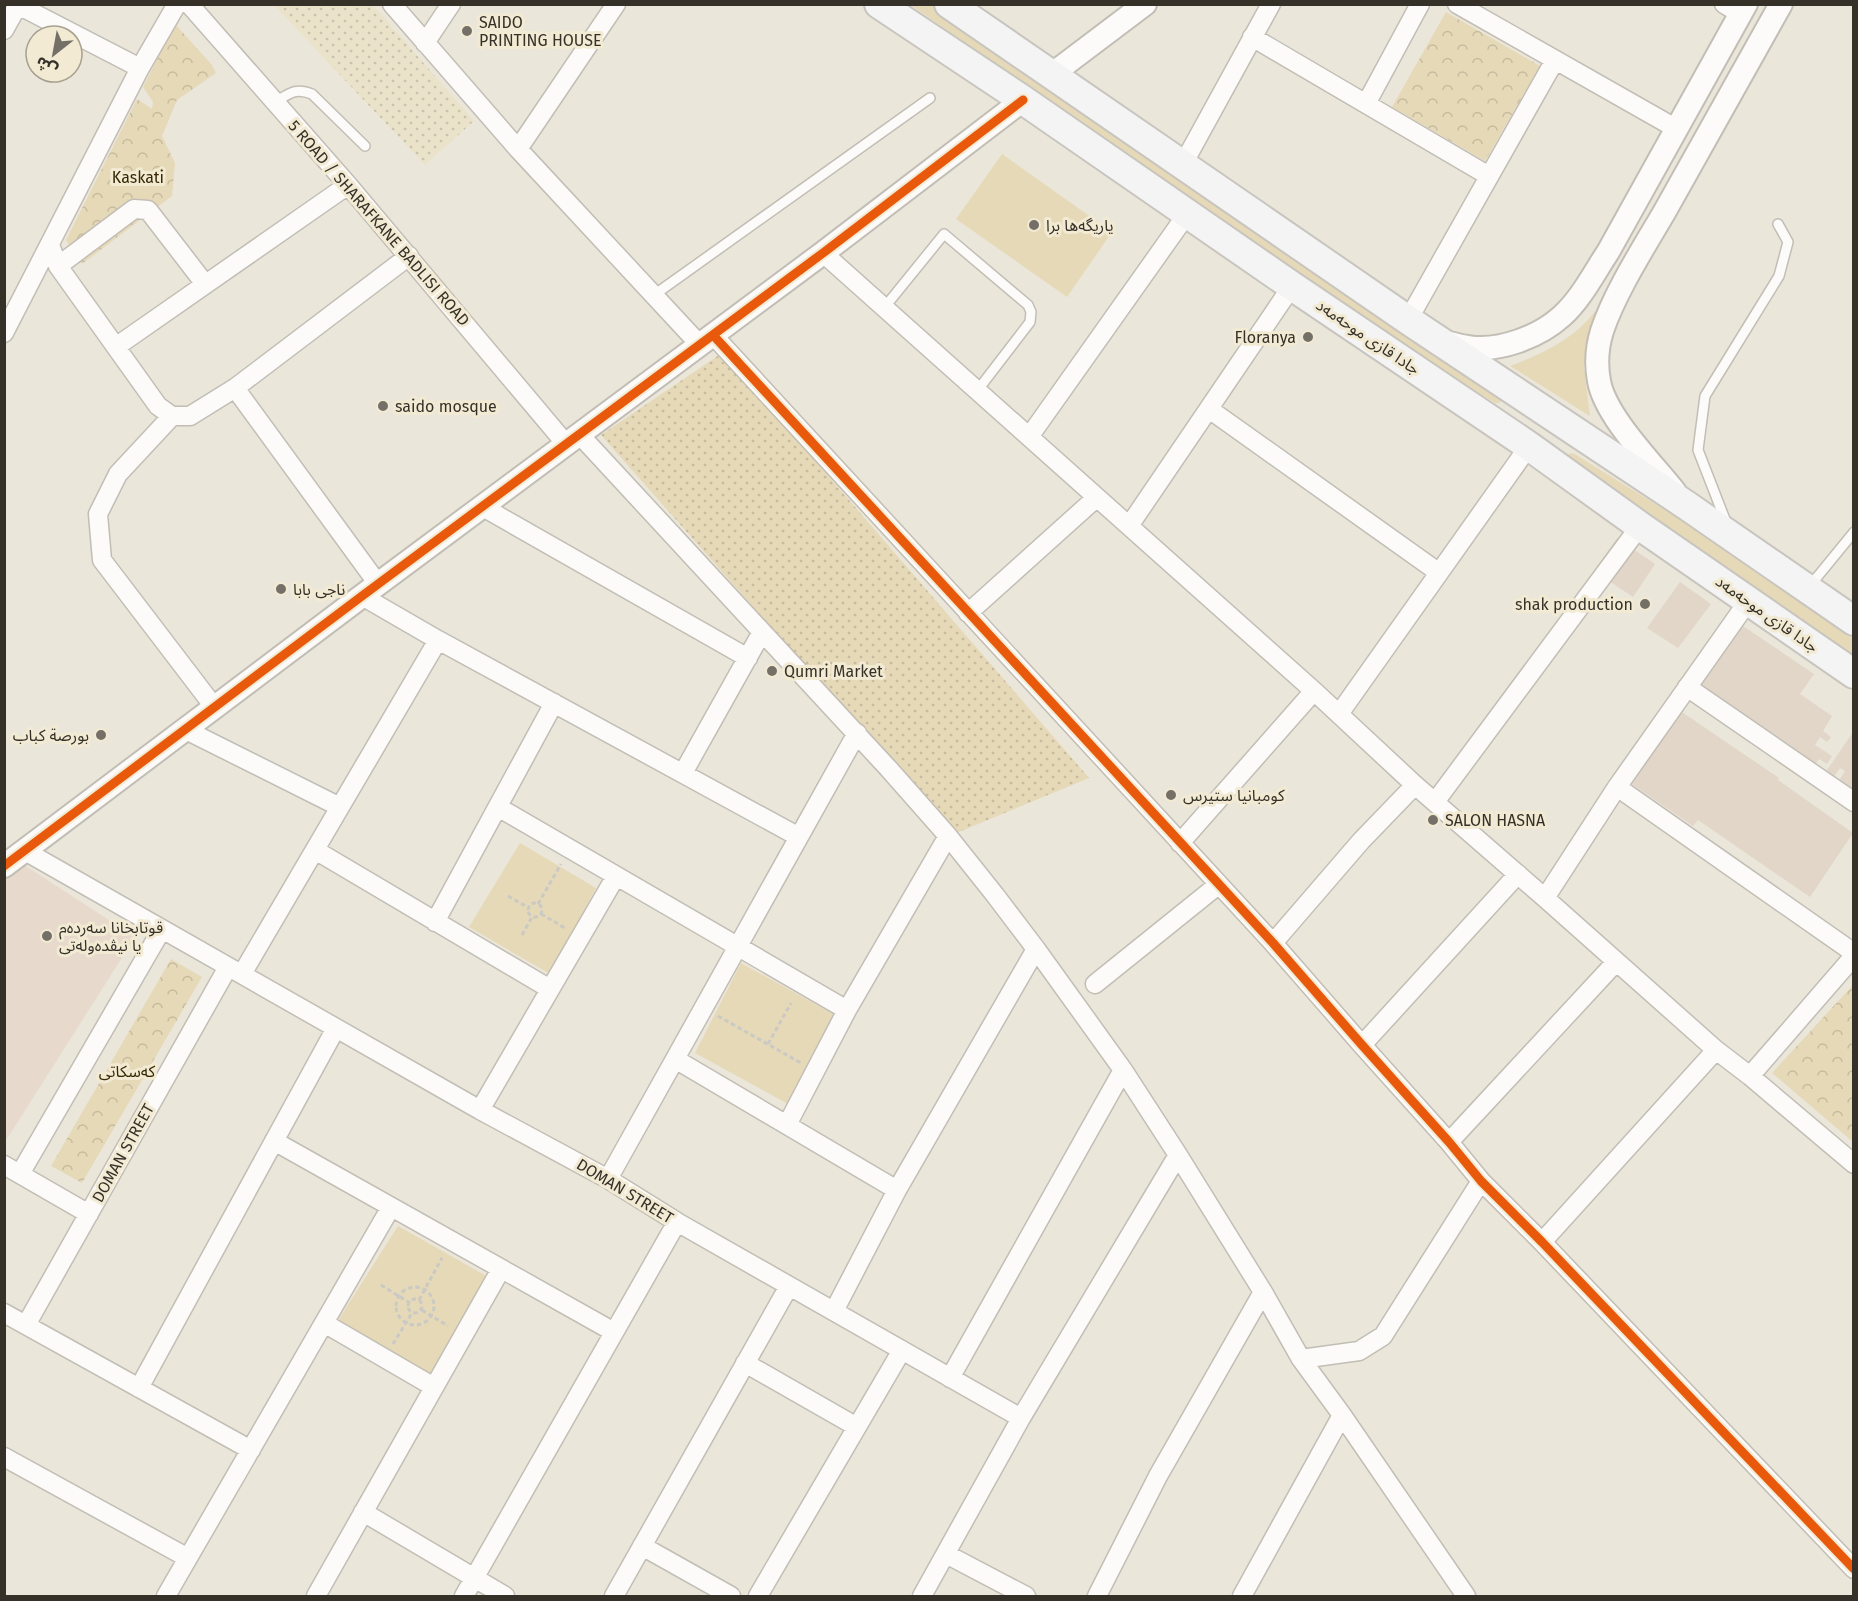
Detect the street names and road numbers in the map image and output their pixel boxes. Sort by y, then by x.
street label: 5 ROAD / SHARAFKANE BADLISI ROAD [285,116,473,330]
street label: جادا قازی موحەمەد [1313,295,1423,379]
street label: جادا قازی موحەمەد [1712,572,1822,656]
street label: DOMAN STREET [88,1100,158,1206]
street label: DOMAN STREET [573,1155,678,1228]

